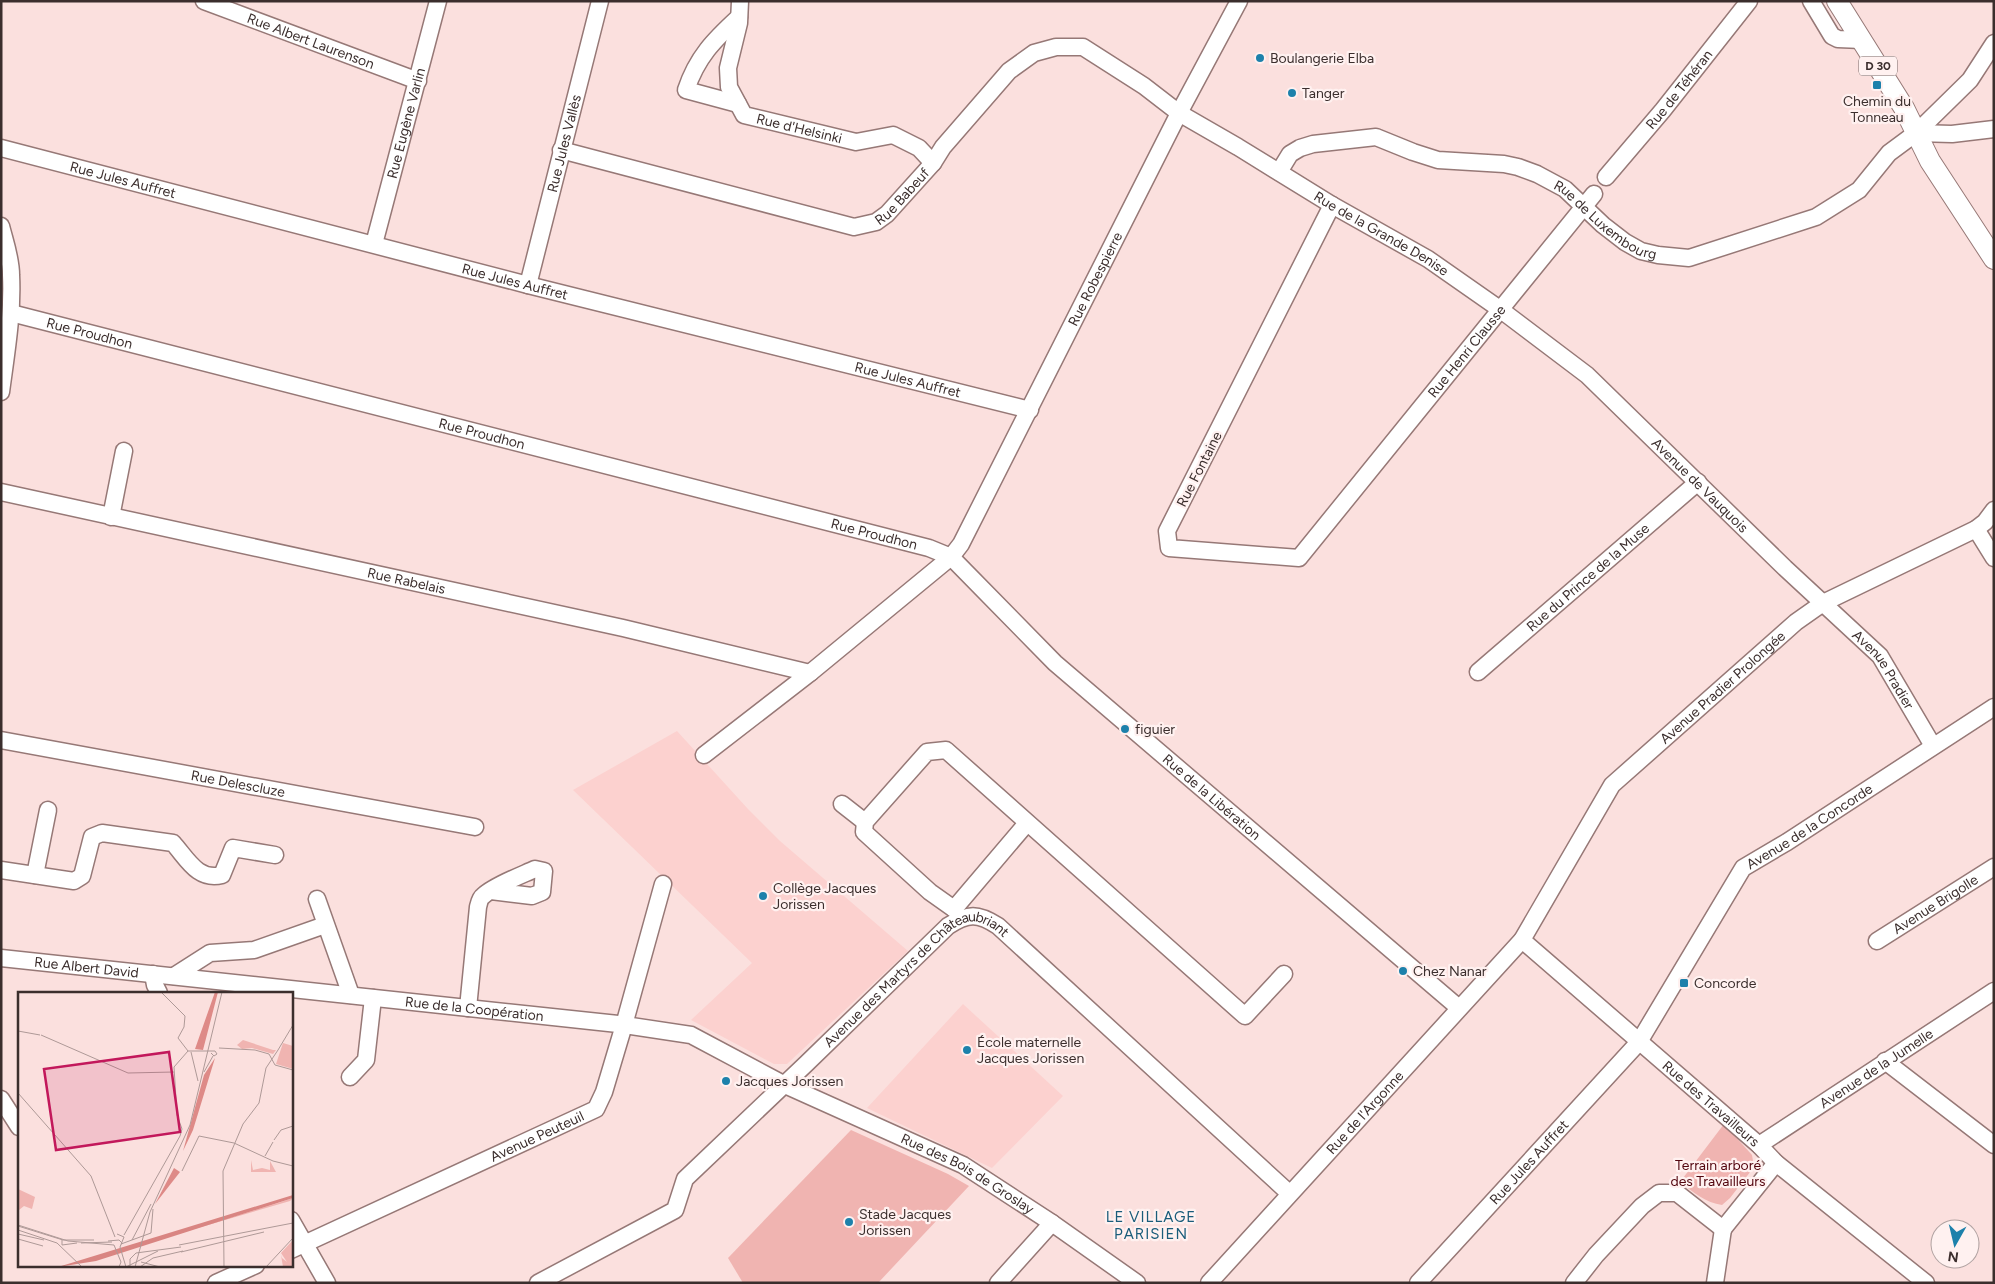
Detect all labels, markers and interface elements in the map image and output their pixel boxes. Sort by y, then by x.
street label: Rue Albert Laurenson [245,10,377,73]
street label: Rue de Téhéran [1642,46,1716,133]
place label: Boulangerie Elba [1270,50,1374,67]
marker: Boulangerie Elba [1254,52,1266,64]
road number: D 30 [1859,56,1897,76]
street label: Rue Eugène Varlin [384,66,429,180]
marker: Chemin du Tonneau [1871,79,1883,91]
place label: Tanger [1302,85,1345,102]
marker: Tanger [1286,87,1298,99]
street label: Rue Jules Vallès [544,93,585,194]
place label: Chemin du Tonneau [1843,93,1911,126]
street label: Rue d'Helsinki [755,110,844,147]
street label: Rue Jules Auffret [68,158,178,202]
street label: Rue Babeuf [872,164,934,229]
street label: Rue de Luxembourg [1551,177,1658,263]
street label: Rue de la Grande Denise [1311,188,1452,280]
street label: Rue Robespierre [1065,229,1127,329]
street label: Rue Jules Auffret [460,260,570,304]
street label: Rue Henri Clausse [1424,302,1510,401]
street label: Rue Proudhon [44,314,134,353]
street label: Rue Jules Auffret [853,359,963,401]
street label: Rue Proudhon [437,415,527,453]
street label: Rue Fontaine [1173,428,1226,510]
street label: Avenue de Vauquois [1648,435,1752,536]
street label: Rue Proudhon [829,515,919,554]
street label: Rue du Prince de la Muse [1523,520,1653,635]
street label: Rue Rabelais [366,564,447,598]
street label: Avenue Pradier Prolongée [1657,627,1789,748]
street label: Avenue Pradier [1849,627,1918,713]
place label: figuier [1135,721,1175,738]
marker: figuier [1119,723,1131,735]
street label: Rue de la Libération [1159,751,1264,844]
street label: Rue Delescluze [190,767,287,801]
street label: Avenue de la Concorde [1743,780,1876,873]
street label: Avenue Brigolle [1890,871,1982,938]
place label: Collège Jacques Jorissen [773,880,876,913]
marker: Collège Jacques Jorissen [757,890,769,902]
street label: Avenue des Martyrs de Châteaubriant [820,908,1012,1051]
street label: Rue Albert David [33,954,140,982]
place label: Chez Nanar [1413,963,1487,980]
marker: Chez Nanar [1397,965,1409,977]
place label: Concorde [1694,975,1757,992]
marker: Concorde [1678,977,1690,989]
inset map [18,992,292,1266]
street label: Rue de la Coopération [404,993,545,1025]
street label: Avenue de la Jumelle [1816,1025,1937,1112]
place label: École maternelle Jacques Jorissen [977,1034,1084,1067]
marker: École maternelle Jacques Jorissen [961,1044,973,1056]
street label: Rue des Travailleurs [1659,1057,1763,1151]
street label: Rue de l'Argonne [1323,1067,1408,1158]
place label: Jacques Jorissen [736,1073,843,1090]
marker: Jacques Jorissen [720,1075,732,1087]
street label: Avenue Peuteuil [488,1108,587,1166]
street label: Rue Jules Auffret [1486,1117,1572,1208]
street label: Rue des Bois de Groslay [898,1130,1038,1218]
park label: Terrain arboré des Travailleurs [1670,1157,1766,1190]
place label: Stade Jacques Jorissen [859,1206,951,1239]
district label: LE VILLAGE PARISIEN [1106,1208,1196,1243]
marker: Stade Jacques Jorissen [843,1216,855,1228]
north arrow [1930,1219,1980,1269]
text: N [1947,1247,1960,1266]

